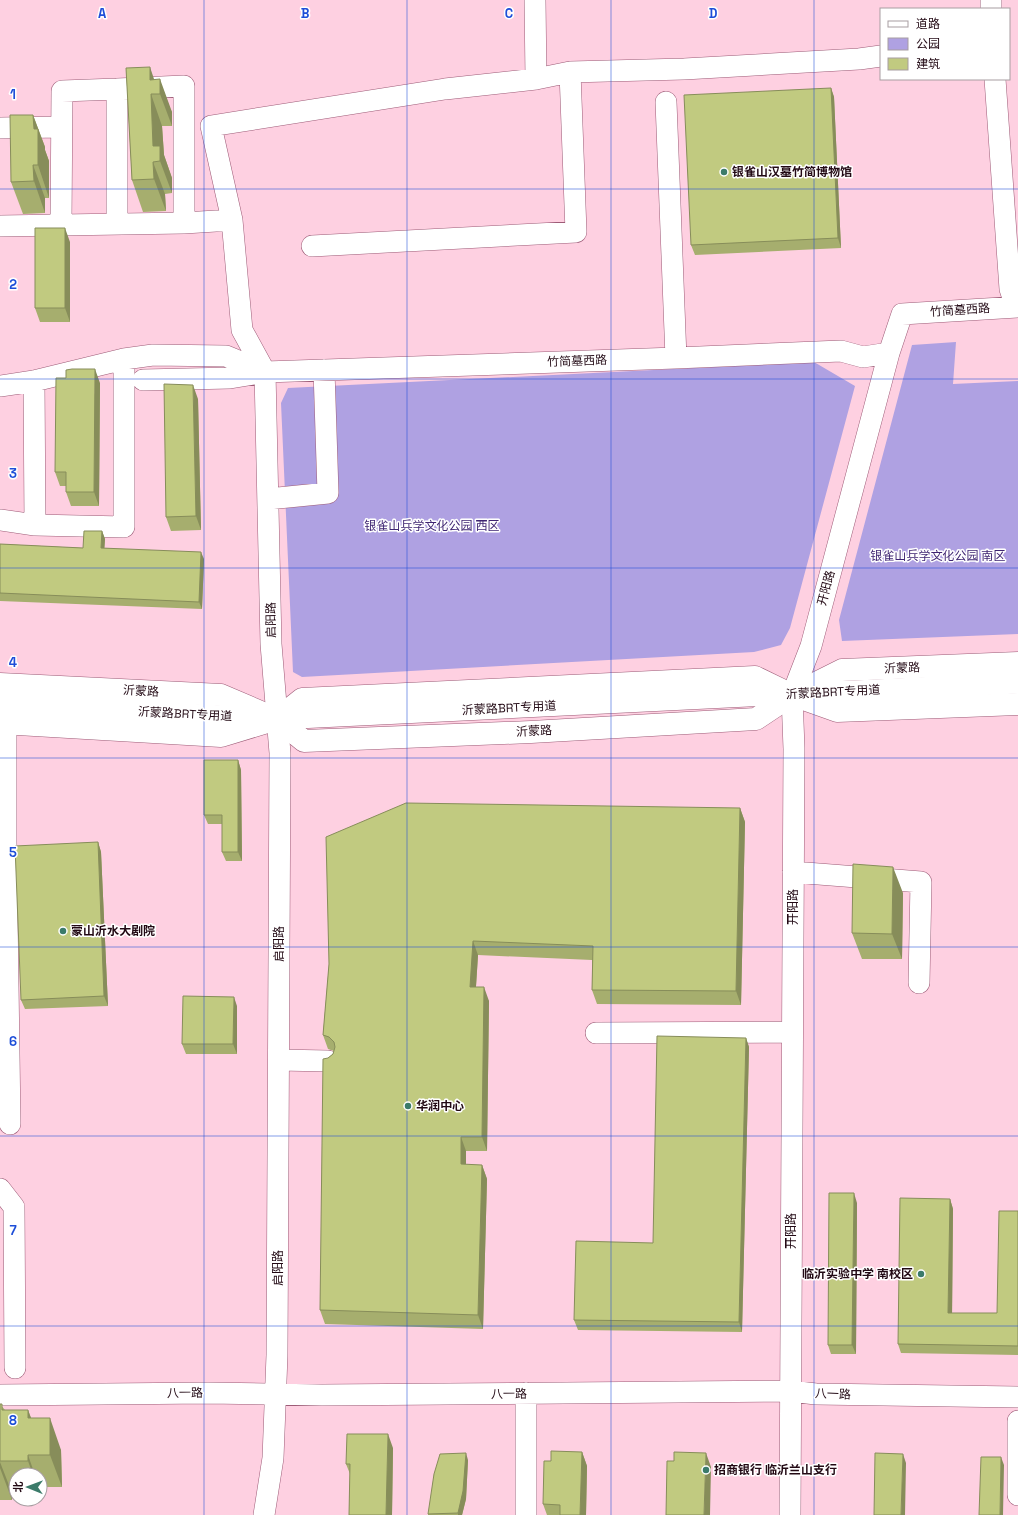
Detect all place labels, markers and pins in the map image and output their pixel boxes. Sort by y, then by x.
place label: 银雀山汉墓竹简博物馆 [732,164,852,180]
marker: 银雀山汉墓竹简博物馆 [719,167,729,177]
place label: 蒙山沂水大剧院 [71,923,155,939]
marker: 蒙山沂水大剧院 [58,926,68,936]
place label: 华润中心 [416,1098,464,1114]
marker: 华润中心 [403,1101,413,1111]
place label: 临沂实验中学 南校区 [802,1266,913,1282]
marker: 临沂实验中学 南校区 [916,1269,926,1279]
place label: 招商银行 临沂兰山支行 [714,1462,837,1478]
marker: 招商银行 临沂兰山支行 [701,1465,711,1475]

